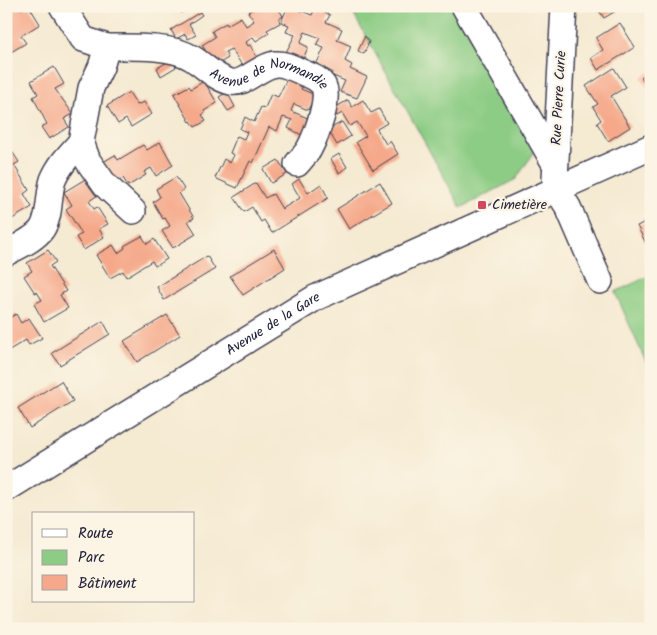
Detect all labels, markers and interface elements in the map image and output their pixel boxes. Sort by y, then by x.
street label: Rue Pierre Curie [546,49,572,146]
street label: Avenue de Normandie [205,52,335,94]
place label: Cimetière [492,194,548,216]
marker: Cimetière [476,199,488,211]
street label: Avenue de la Gare [222,286,324,362]
legend [32,512,195,602]
text: Route [78,522,114,546]
text: Parc [78,546,105,570]
text: Bâtiment [78,572,137,596]

